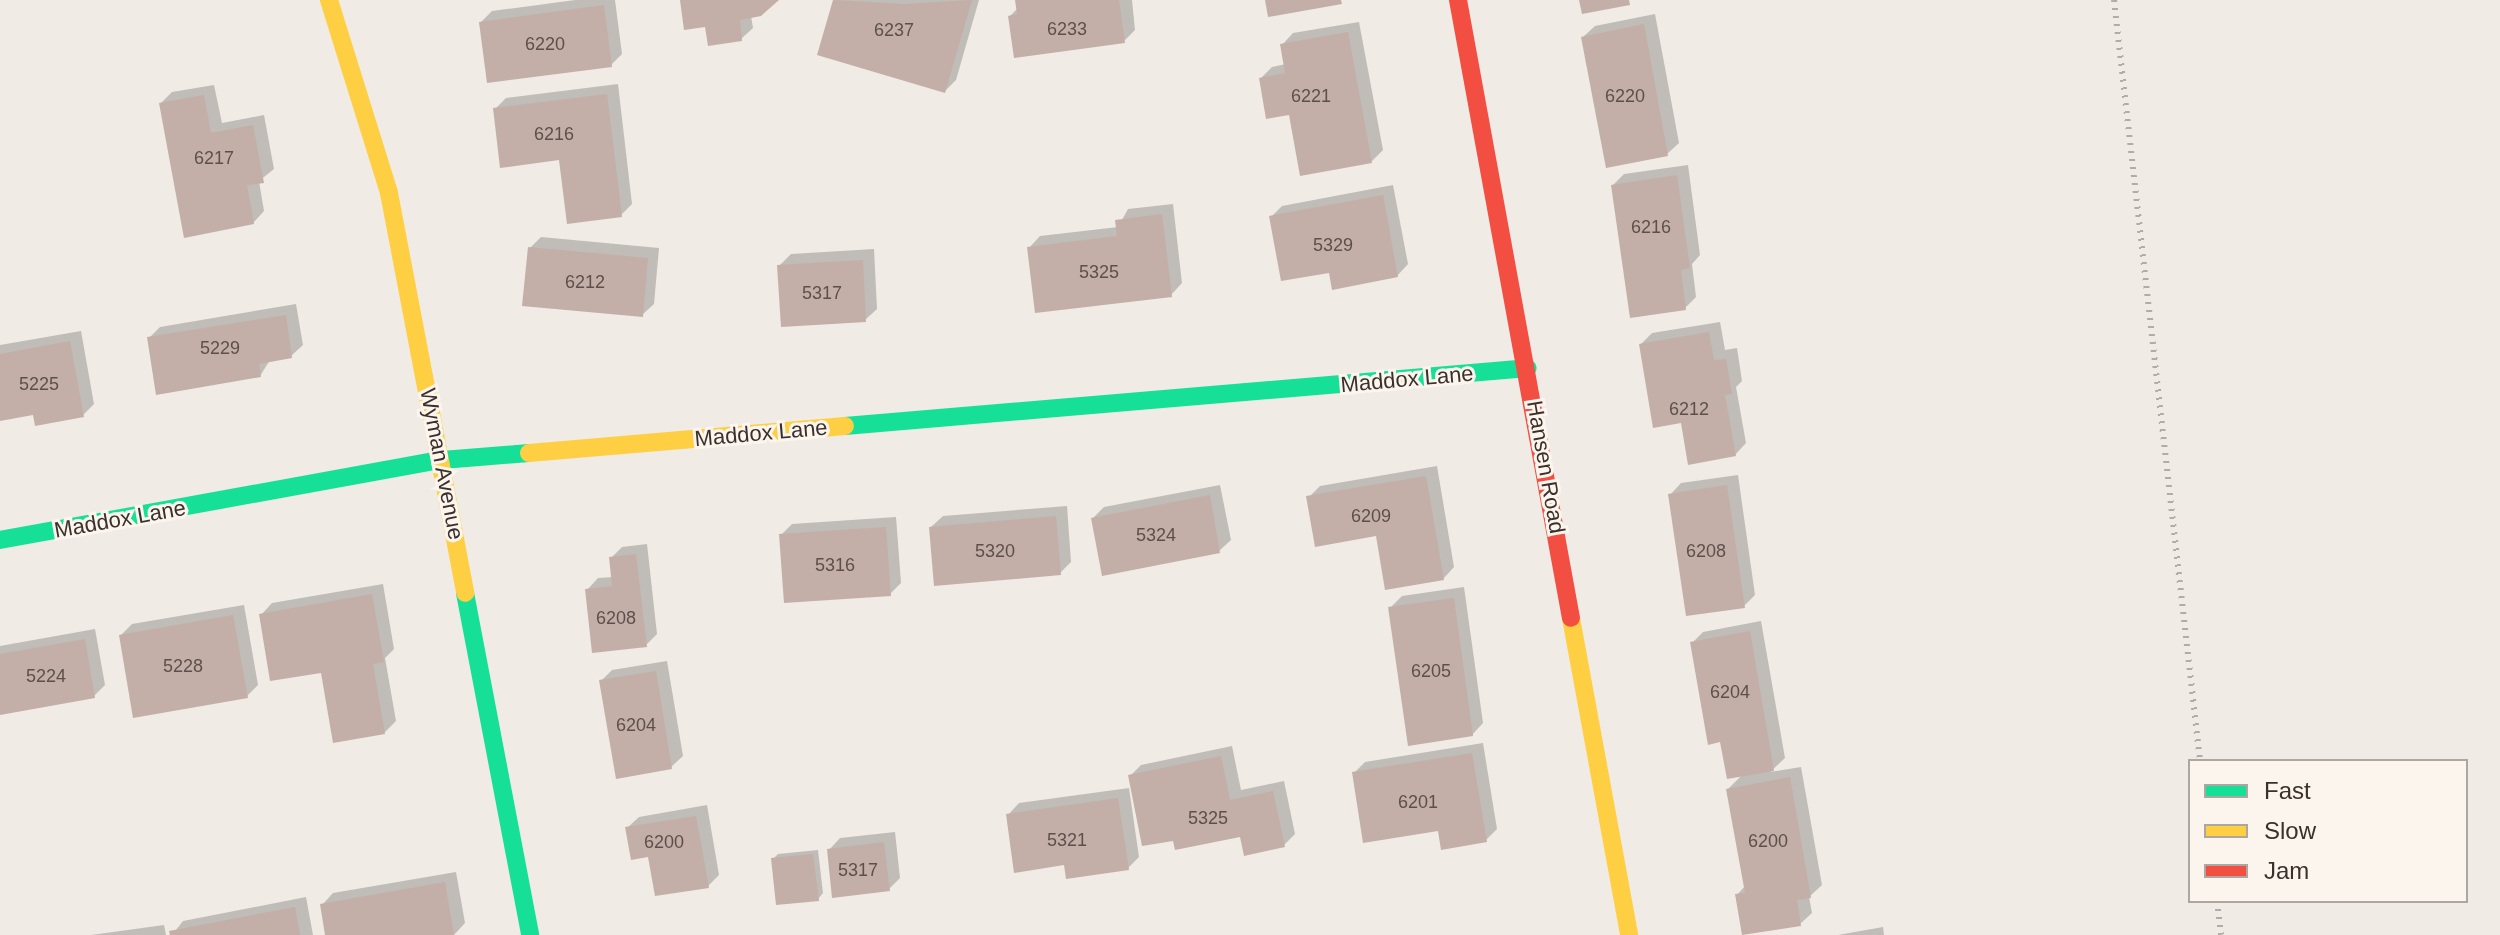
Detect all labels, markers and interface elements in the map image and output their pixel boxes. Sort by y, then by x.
house number: 6233 [1047,18,1087,40]
house number: 6237 [874,19,914,41]
house number: 6220 [525,33,565,55]
house number: 6221 [1291,85,1331,107]
house number: 6220 [1605,85,1645,107]
house number: 6216 [534,123,574,145]
house number: 6217 [194,147,234,169]
house number: 6216 [1631,216,1671,238]
house number: 5329 [1313,234,1353,256]
house number: 5325 [1079,261,1119,283]
house number: 6212 [565,271,605,293]
house number: 5317 [802,282,842,304]
house number: 5229 [200,337,240,359]
street label: Maddox Lane [1339,360,1475,398]
house number: 5225 [19,373,59,395]
street label: Wyman Avenue [414,386,470,542]
street label: Hansen Road [1521,398,1571,536]
house number: 6212 [1669,398,1709,420]
street label: Maddox Lane [693,414,829,452]
street label: Maddox Lane [52,494,188,544]
house number: 6209 [1351,505,1391,527]
house number: 5324 [1136,524,1176,546]
house number: 5320 [975,540,1015,562]
house number: 6208 [1686,540,1726,562]
house number: 5316 [815,554,855,576]
house number: 6208 [596,607,636,629]
house number: 5228 [163,655,203,677]
house number: 6205 [1411,660,1451,682]
house number: 5224 [26,665,66,687]
house number: 6204 [1710,681,1750,703]
house number: 6204 [616,714,656,736]
legend [2188,759,2468,903]
text: Fast [2264,777,2311,804]
house number: 6201 [1398,791,1438,813]
house number: 5325 [1188,807,1228,829]
text: Slow [2264,817,2316,844]
house number: 5321 [1047,829,1087,851]
house number: 6200 [1748,830,1788,852]
house number: 6200 [644,831,684,853]
text: Jam [2264,857,2309,884]
house number: 5317 [838,859,878,881]

